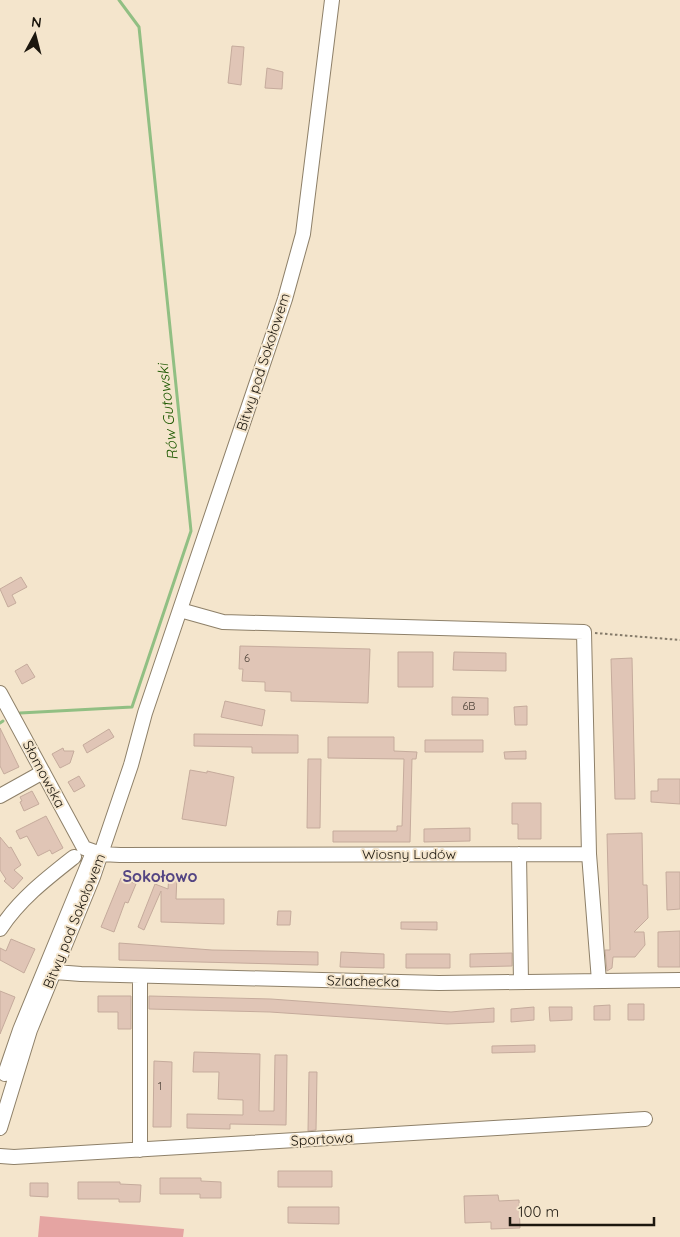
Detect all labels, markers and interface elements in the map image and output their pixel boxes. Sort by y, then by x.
north arrow [10,10,60,60]
text: N [30,13,43,32]
street label: Bitwy pod Sokołowem [232,291,294,433]
water label: Rów Gutowski [153,361,182,461]
house number: 6 [244,651,250,665]
house number: 6B [462,699,476,713]
street label: Słomowska [19,737,69,811]
street label: Wiosny Ludów [362,845,457,863]
street label: Bitwy pod Sokołowem [39,851,109,991]
district label: Sokołowo [123,866,197,886]
street label: Szlachecka [327,971,399,991]
house number: 1 [158,1079,162,1093]
street label: Sportowa [290,1128,354,1150]
scale bar [510,1194,654,1226]
text: 100 m [518,1202,559,1221]

